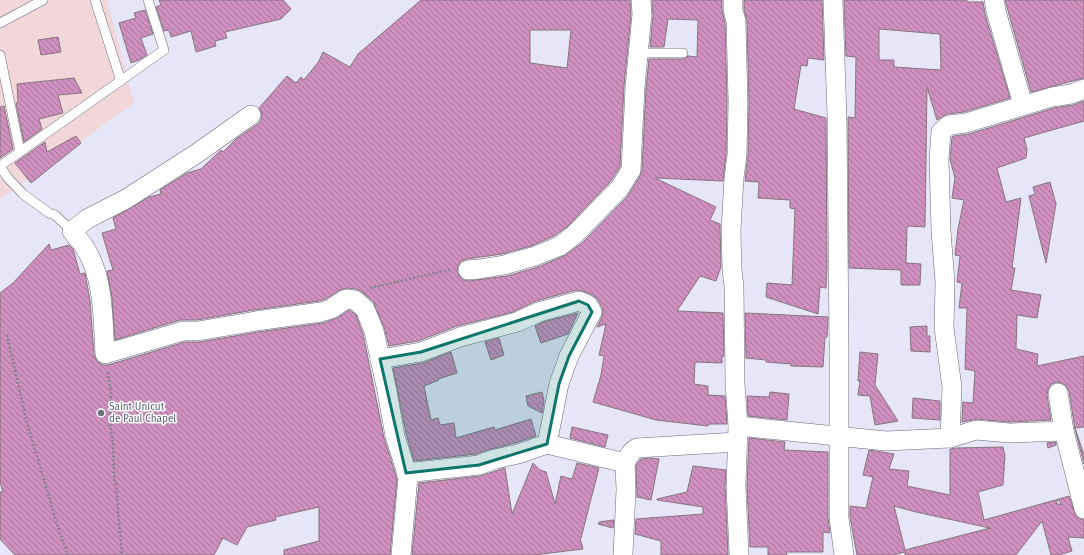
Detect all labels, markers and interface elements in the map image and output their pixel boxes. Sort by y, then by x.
place label: Saint Unicut de Paul Chapel [109,401,176,425]
marker: Saint Unicut de Paul Chapel [96,408,106,418]

